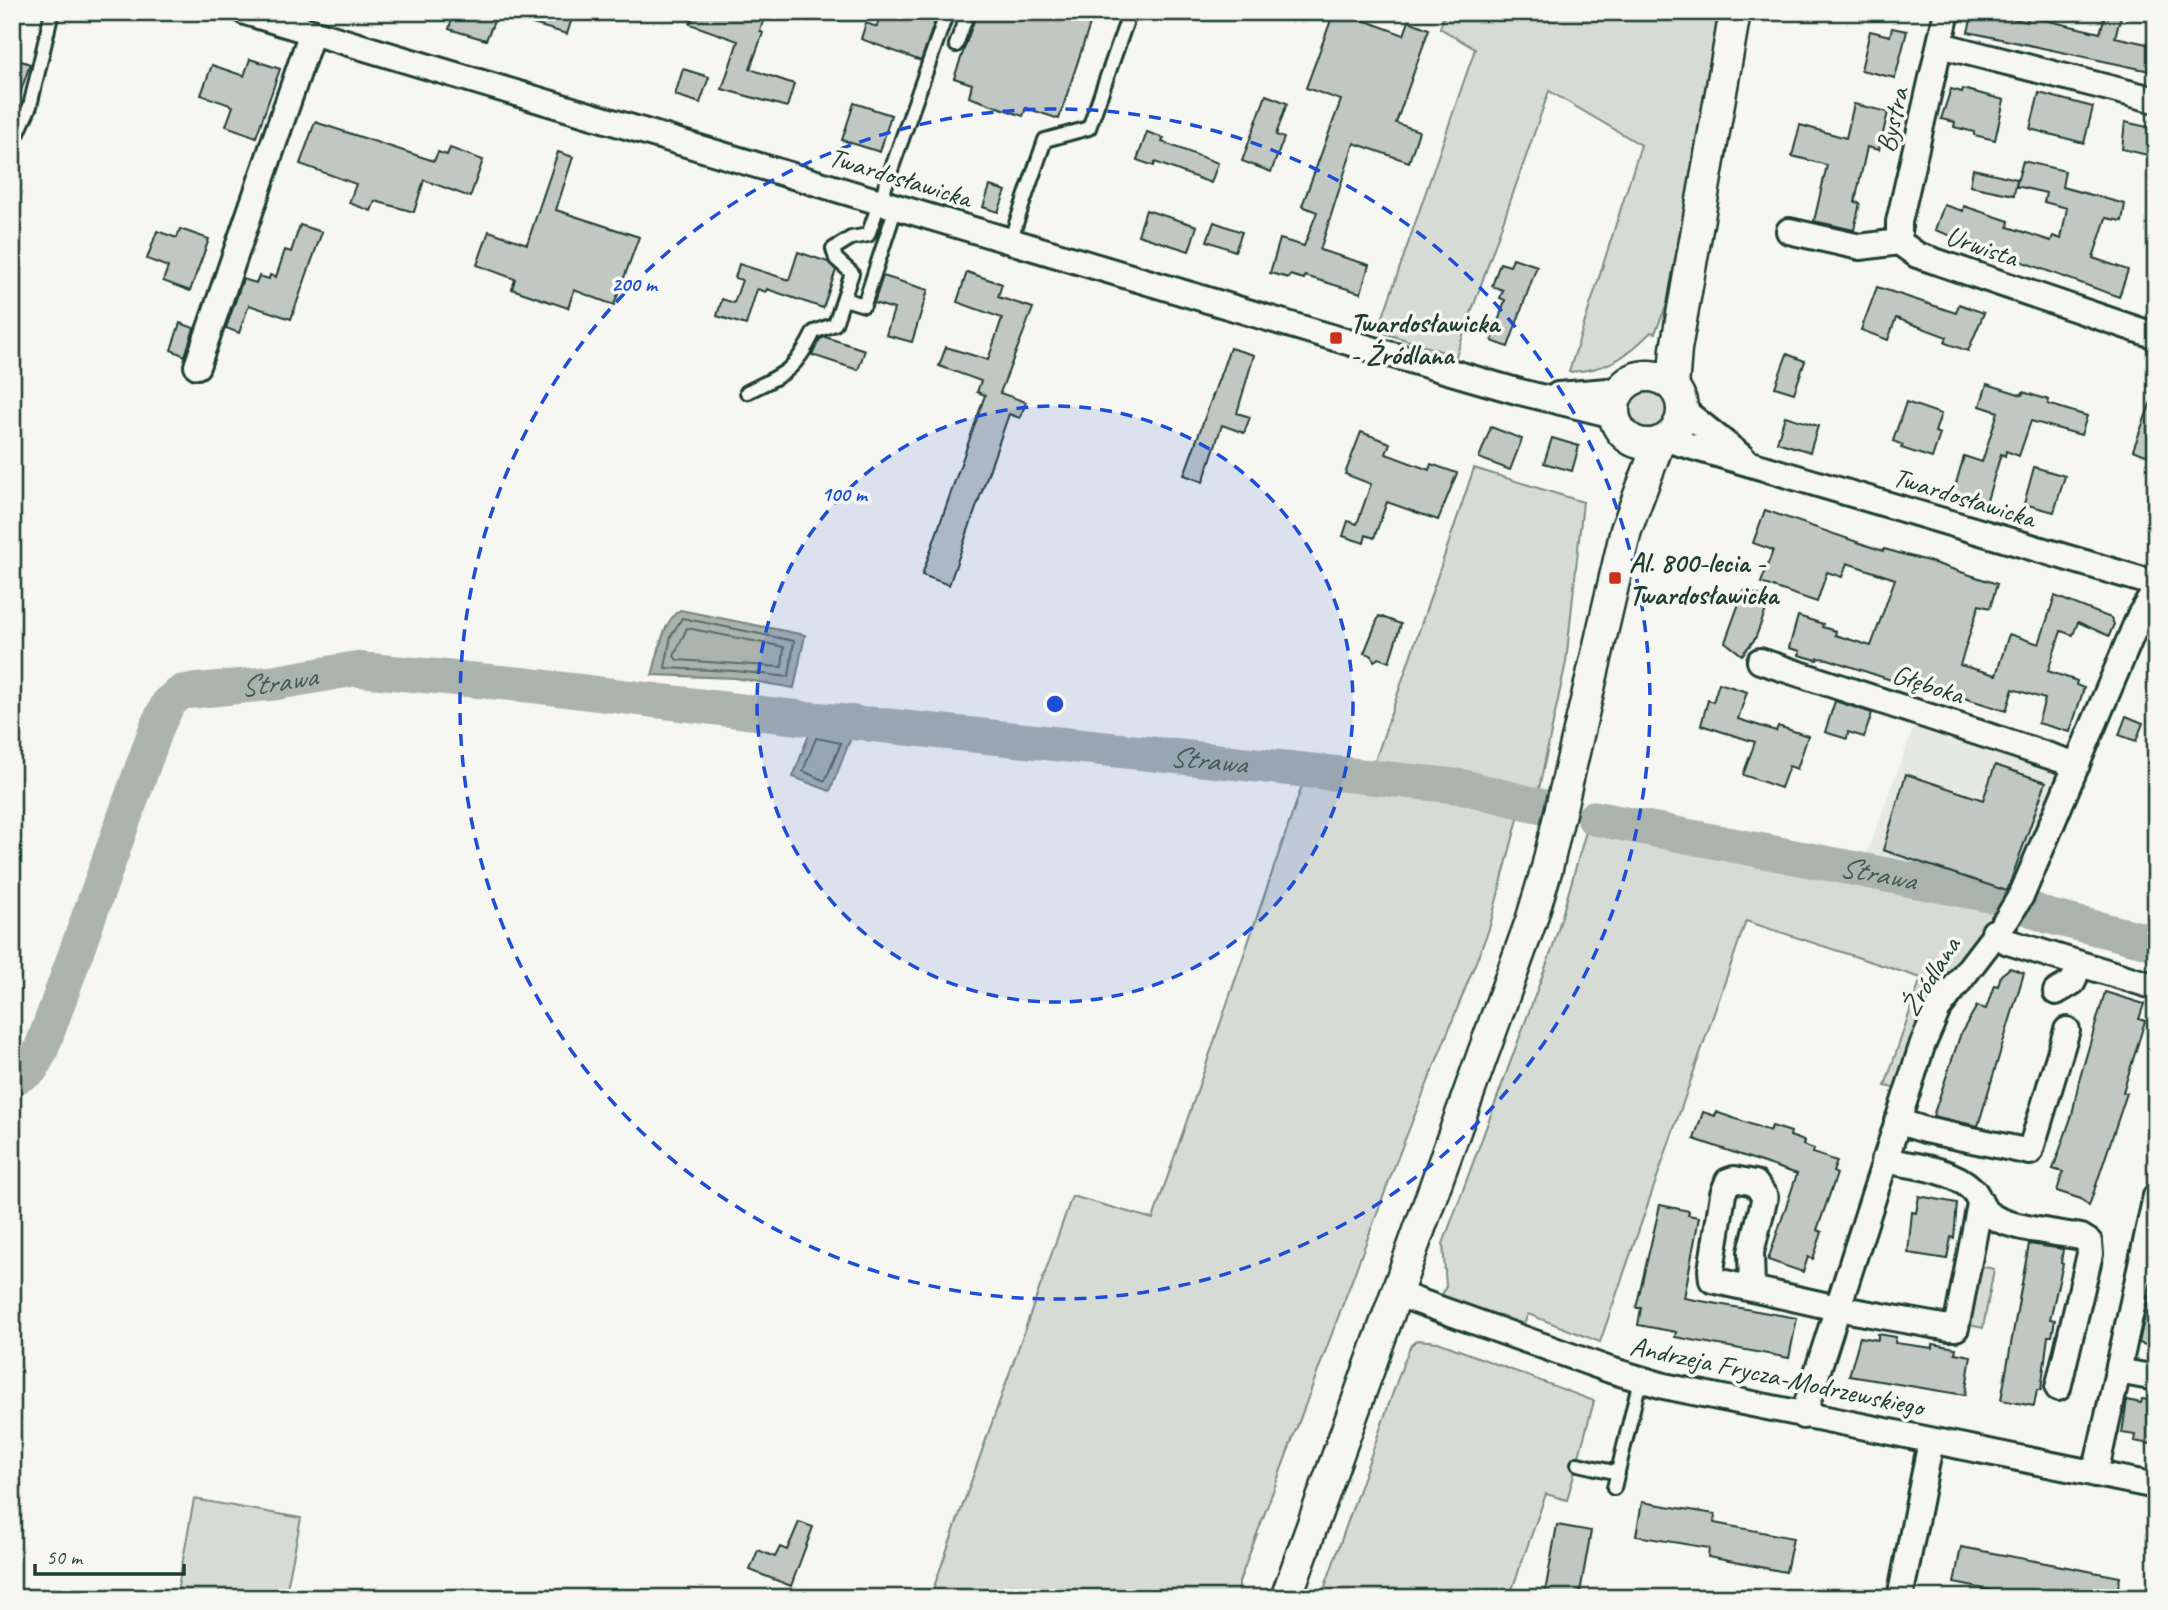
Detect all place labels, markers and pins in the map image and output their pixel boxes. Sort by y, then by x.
place label: Twardosławicka - Źródlana [1350,305,1501,372]
marker: Twardosławicka - Źródlana [1328,330,1344,346]
place label: Al. 800-lecia - Twardosławicka [1629,545,1780,612]
marker: Al. 800-lecia - Twardosławicka [1607,570,1623,586]
centre of rings [1043,692,1067,716]

